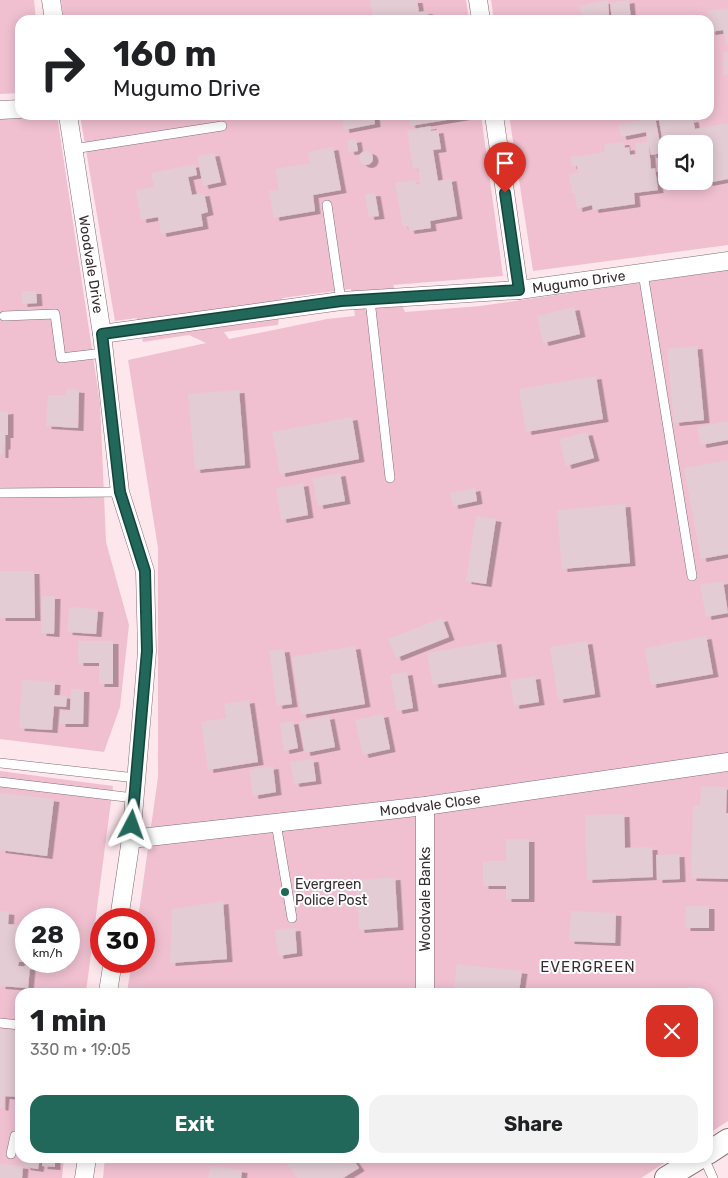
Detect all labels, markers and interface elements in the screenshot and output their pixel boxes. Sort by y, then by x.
text: 160 m [113,33,217,75]
icon: right [30,35,95,100]
text: Mugumo Drive [113,75,261,102]
map controls [658,135,713,190]
button: sound [658,135,713,190]
pin [484,142,526,193]
icon: arrive [491,149,519,177]
street label: Woodvale Drive [75,214,107,315]
street label: Mugumo Drive [531,267,627,297]
street label: Moodvale Close [379,790,482,820]
position arrow [105,798,157,850]
street label: Woodvale Banks [417,847,434,952]
place label: Evergreen Police Post [295,876,368,909]
marker: Evergreen Police Post [279,886,291,898]
speed limit sign: 30 [90,908,155,973]
text: 28 [31,920,64,949]
text: km/h [33,946,62,960]
district label: EVERGREEN [540,958,636,976]
text: 1 min [30,1003,107,1039]
button: close [646,1005,698,1057]
text: 330 m · 19:05 [30,1040,131,1059]
button: Exit [30,1095,359,1153]
button: Share [369,1095,698,1153]

